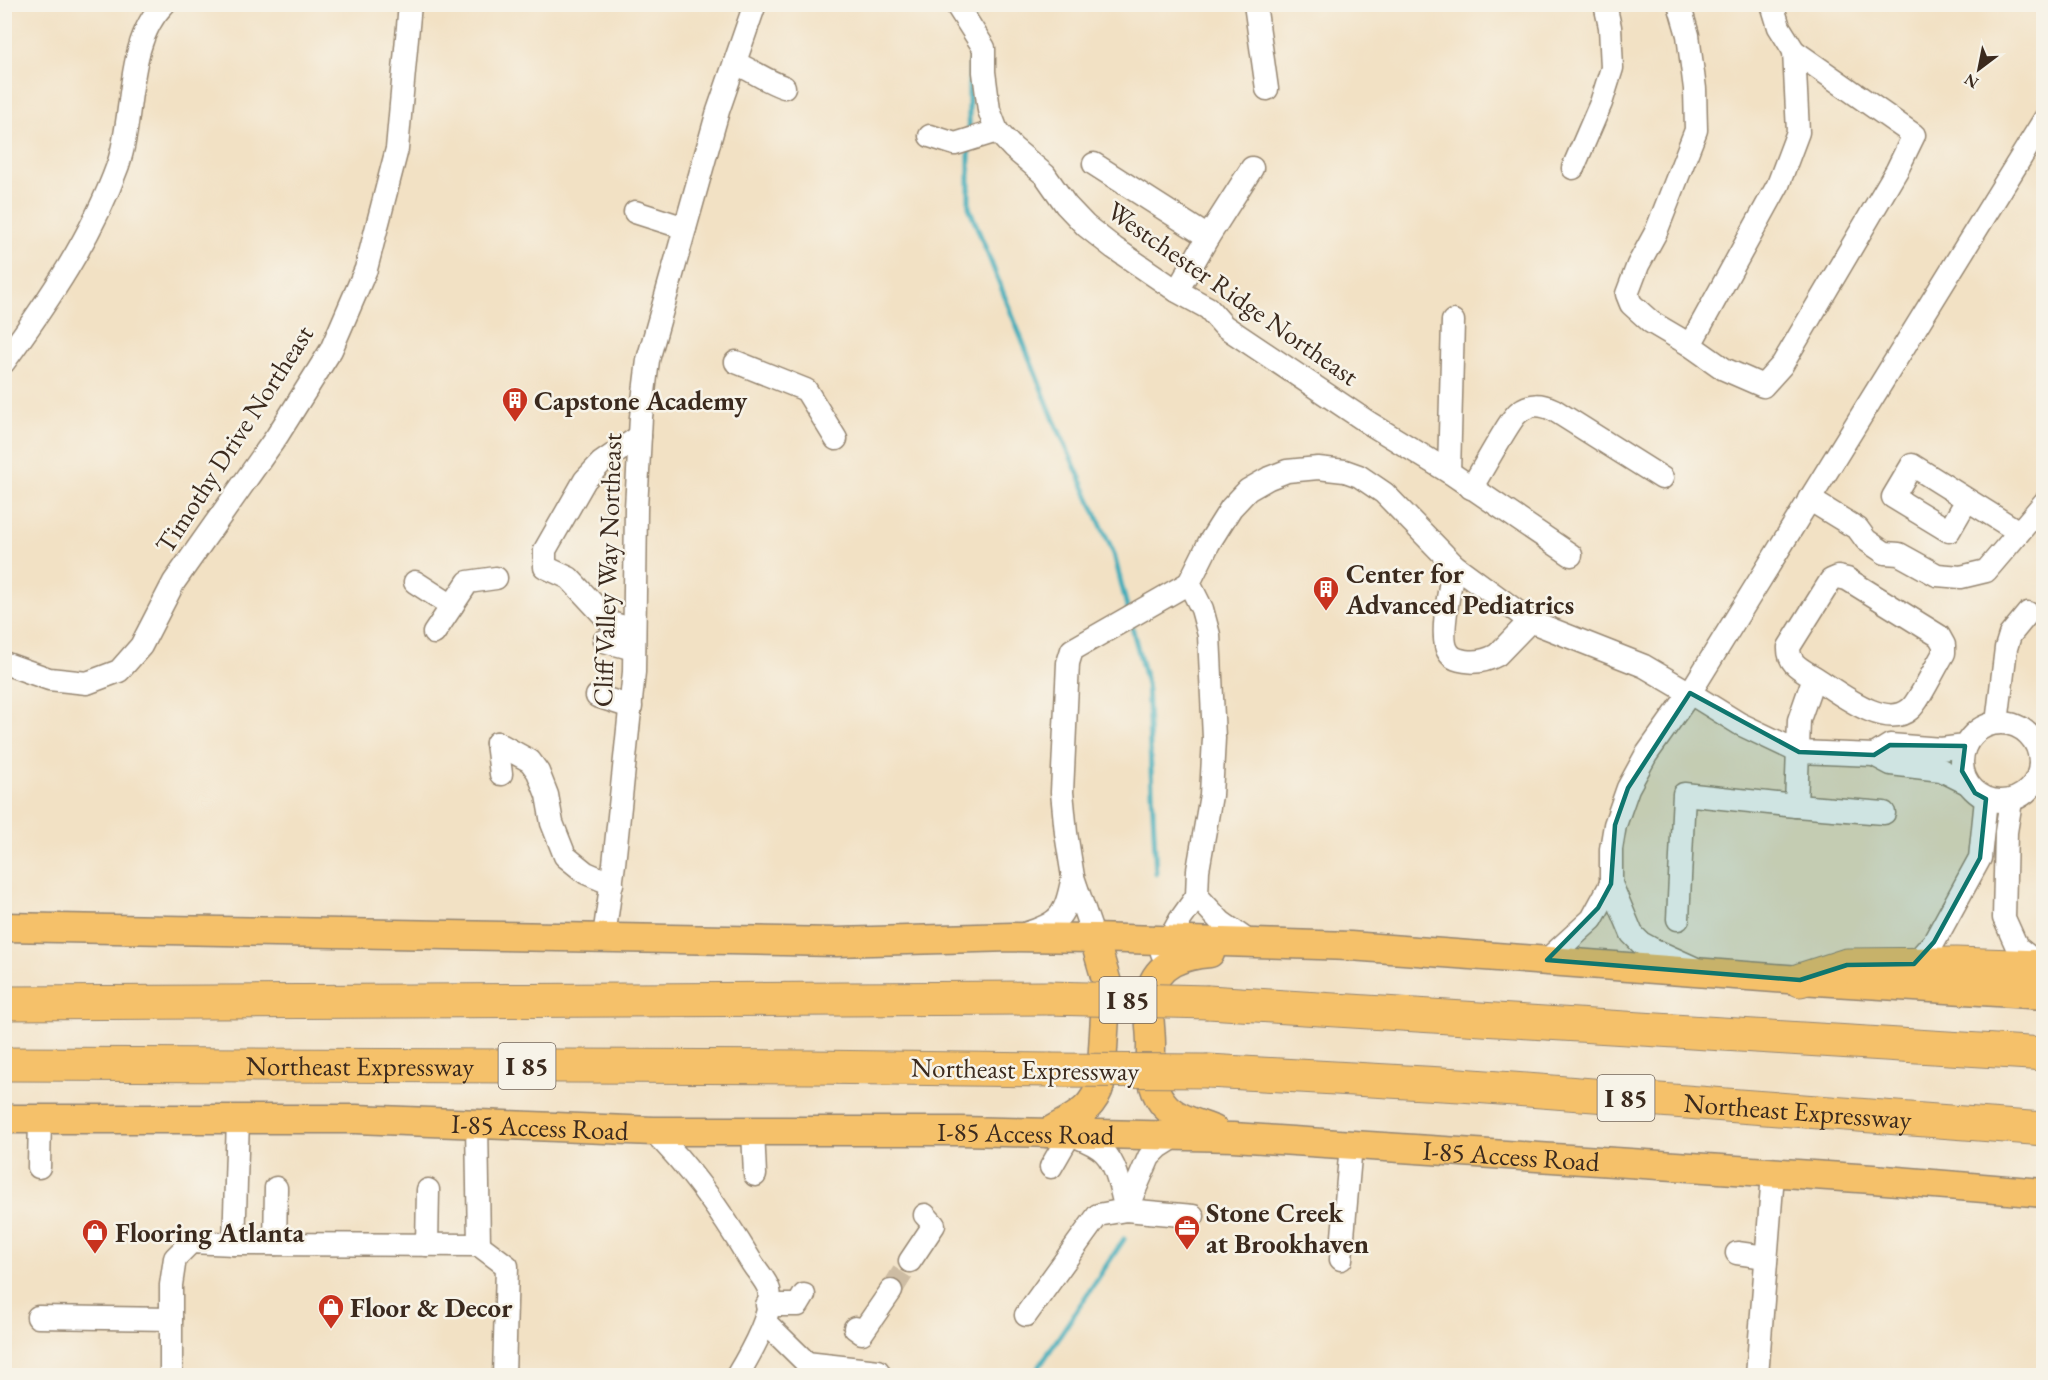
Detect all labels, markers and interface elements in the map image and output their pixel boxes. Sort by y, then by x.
north arrow [1949,39,2009,99]
text: N [1960,69,1982,94]
street label: Westchester Ridge Northeast [1100,193,1366,393]
street label: Timothy Drive Northeast [147,318,321,560]
place label: Capstone Academy [534,383,748,418]
building icon: Capstone Academy [500,385,530,423]
street label: Cliff Valley Way Northeast [585,432,629,708]
place label: Center for Advanced Pediatrics [1345,556,1574,622]
building icon: Center for Advanced Pediatrics [1311,574,1341,612]
road number: I 85 [1100,977,1156,1023]
road number: I 85 [498,1043,556,1089]
street label: Northeast Expressway [246,1047,474,1083]
street label: Northeast Expressway [911,1050,1140,1088]
road number: I 85 [1598,1075,1654,1121]
street label: Northeast Expressway [1682,1084,1913,1136]
street label: I-85 Access Road [450,1105,630,1148]
street label: I-85 Access Road [937,1114,1115,1152]
street label: I-85 Access Road [1421,1132,1601,1179]
place label: Stone Creek at Brookhaven [1206,1195,1369,1261]
office icon: Stone Creek at Brookhaven [1172,1213,1202,1251]
place label: Flooring Atlanta [115,1215,305,1250]
shop icon: Flooring Atlanta [80,1217,110,1255]
place label: Floor & Decor [350,1290,513,1325]
shop icon: Floor & Decor [316,1292,346,1330]

